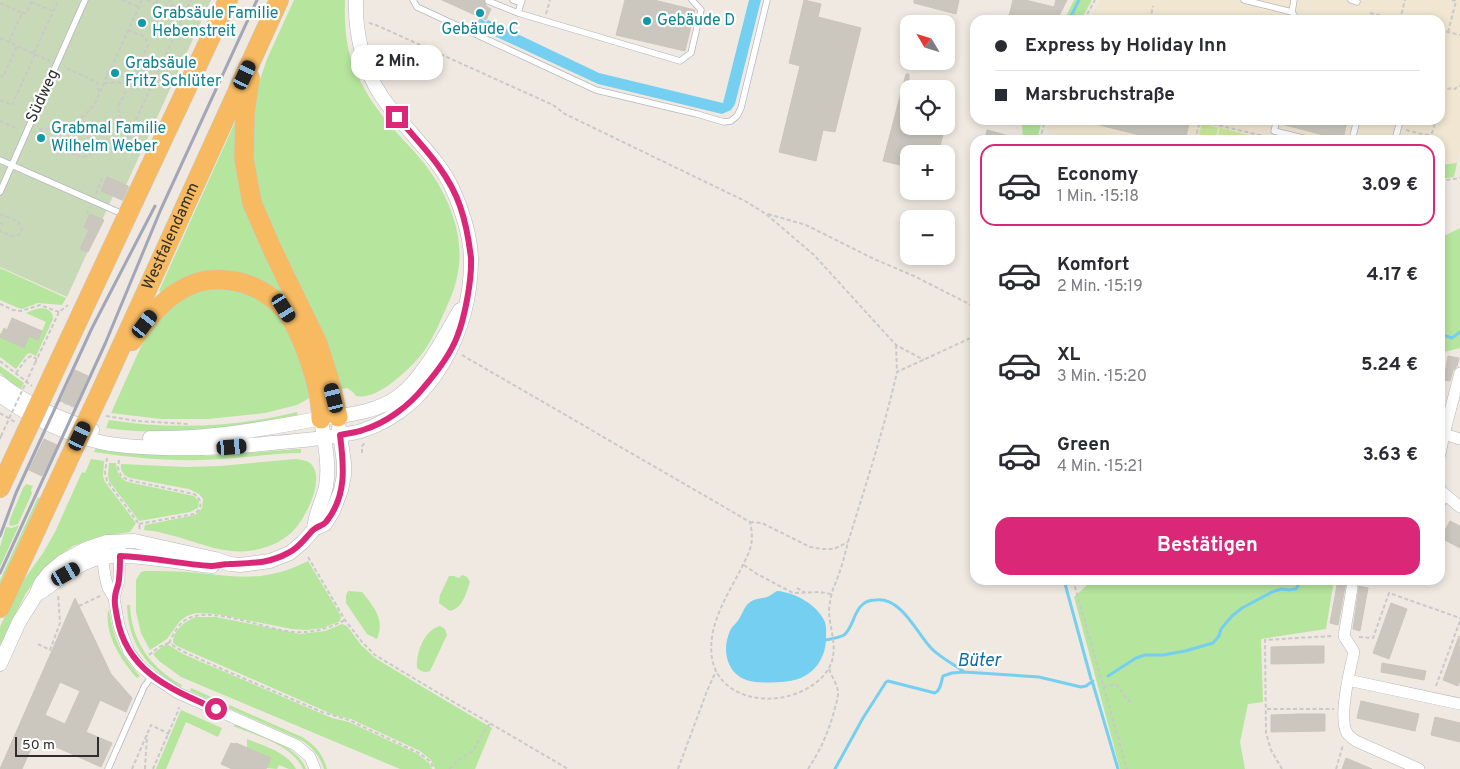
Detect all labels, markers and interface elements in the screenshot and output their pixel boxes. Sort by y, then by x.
place label: Grabsäule Familie Hebenstreit [152,4,278,42]
marker: Gebäude C [474,7,486,19]
place label: Gebäude D [657,11,735,31]
marker: Gebäude D [641,15,653,27]
north arrow [900,15,955,70]
map controls [900,15,955,265]
marker: Grabsäule Familie Hebenstreit [136,17,148,29]
place label: Gebäude C [441,20,519,40]
text: Express by Holiday Inn [1025,34,1227,58]
callout: 2 Min. [351,44,443,80]
text: 2 Min. [375,52,419,72]
place label: Grabsäule Fritz Schlüter [125,54,221,92]
car [231,58,258,92]
street label: Südweg [22,66,64,126]
marker: Grabsäule Fritz Schlüter [109,67,121,79]
button: locate [900,80,955,135]
text: Marsbruchstraße [1025,83,1175,107]
route end [386,106,408,128]
place label: Grabmal Familie Wilhelm Weber [51,119,166,157]
marker: Grabmal Familie Wilhelm Weber [35,132,47,144]
button: + [900,145,955,200]
icon: car [997,163,1042,208]
text: Economy [1057,163,1138,187]
text: 3.09 € [1361,173,1418,197]
street label: Westfalendamm [138,180,204,293]
text: 1 Min. · 15:18 [1057,187,1139,207]
button: − [900,210,955,265]
icon: car [997,253,1042,298]
text: Komfort [1057,253,1129,277]
text: 4.17 € [1367,263,1418,287]
text: 2 Min. · 15:19 [1057,277,1143,297]
car [269,291,298,325]
car [129,308,160,340]
icon: car [997,343,1042,388]
text: XL [1057,343,1080,367]
text: 5.24 € [1361,353,1418,377]
text: 3 Min. · 15:20 [1057,367,1147,387]
car [323,382,344,414]
car [66,419,93,453]
icon: car [997,433,1042,478]
text: Green [1057,433,1110,457]
car [216,438,247,456]
text: 3.63 € [1363,443,1418,467]
text: 4 Min. · 15:21 [1057,457,1143,477]
button: Bestätigen [995,517,1420,575]
car [49,560,82,588]
water label: Büter [957,650,1003,673]
route start [205,698,227,720]
scale bar [15,734,99,757]
text: 50 m [22,737,55,754]

